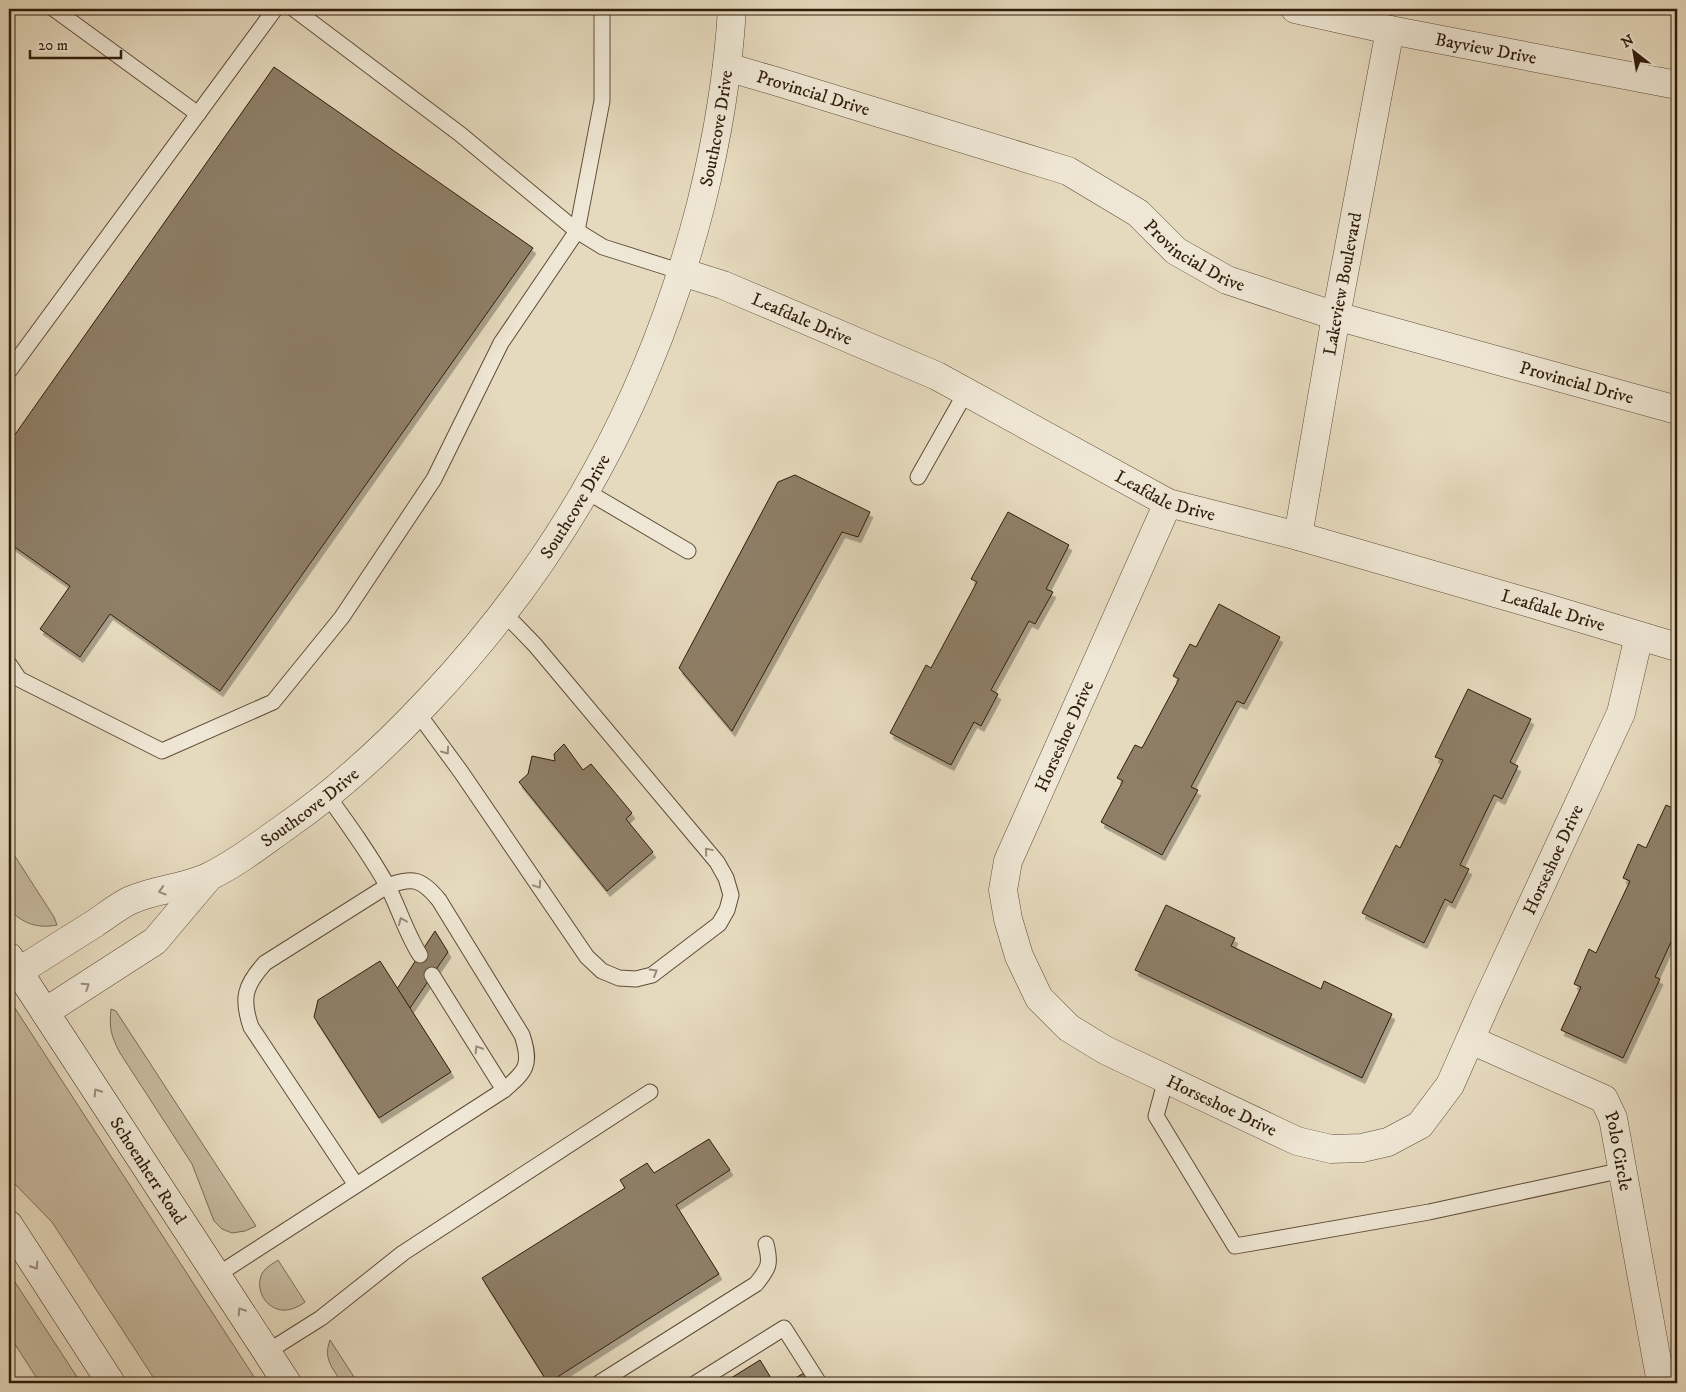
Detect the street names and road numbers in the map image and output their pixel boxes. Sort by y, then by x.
street label: Bayview Drive [1433,29,1538,70]
street label: Provincial Drive [754,66,872,121]
street label: Southcove Drive [696,69,738,189]
street label: Lakeview Boulevard [1319,211,1367,357]
street label: Provincial Drive [1139,215,1247,297]
street label: Leafdale Drive [748,288,855,351]
street label: Provincial Drive [1517,357,1636,409]
street label: Southcove Drive [536,451,616,563]
street label: Leafdale Drive [1111,466,1217,527]
street label: Leafdale Drive [1498,585,1607,637]
street label: Horseshoe Drive [1031,677,1099,795]
street label: Southcove Drive [257,764,364,853]
street label: Horseshoe Drive [1519,801,1589,919]
street label: Horseshoe Drive [1163,1071,1280,1142]
street label: Polo Circle [1599,1108,1636,1193]
street label: Schoenherr Road [105,1113,191,1229]

